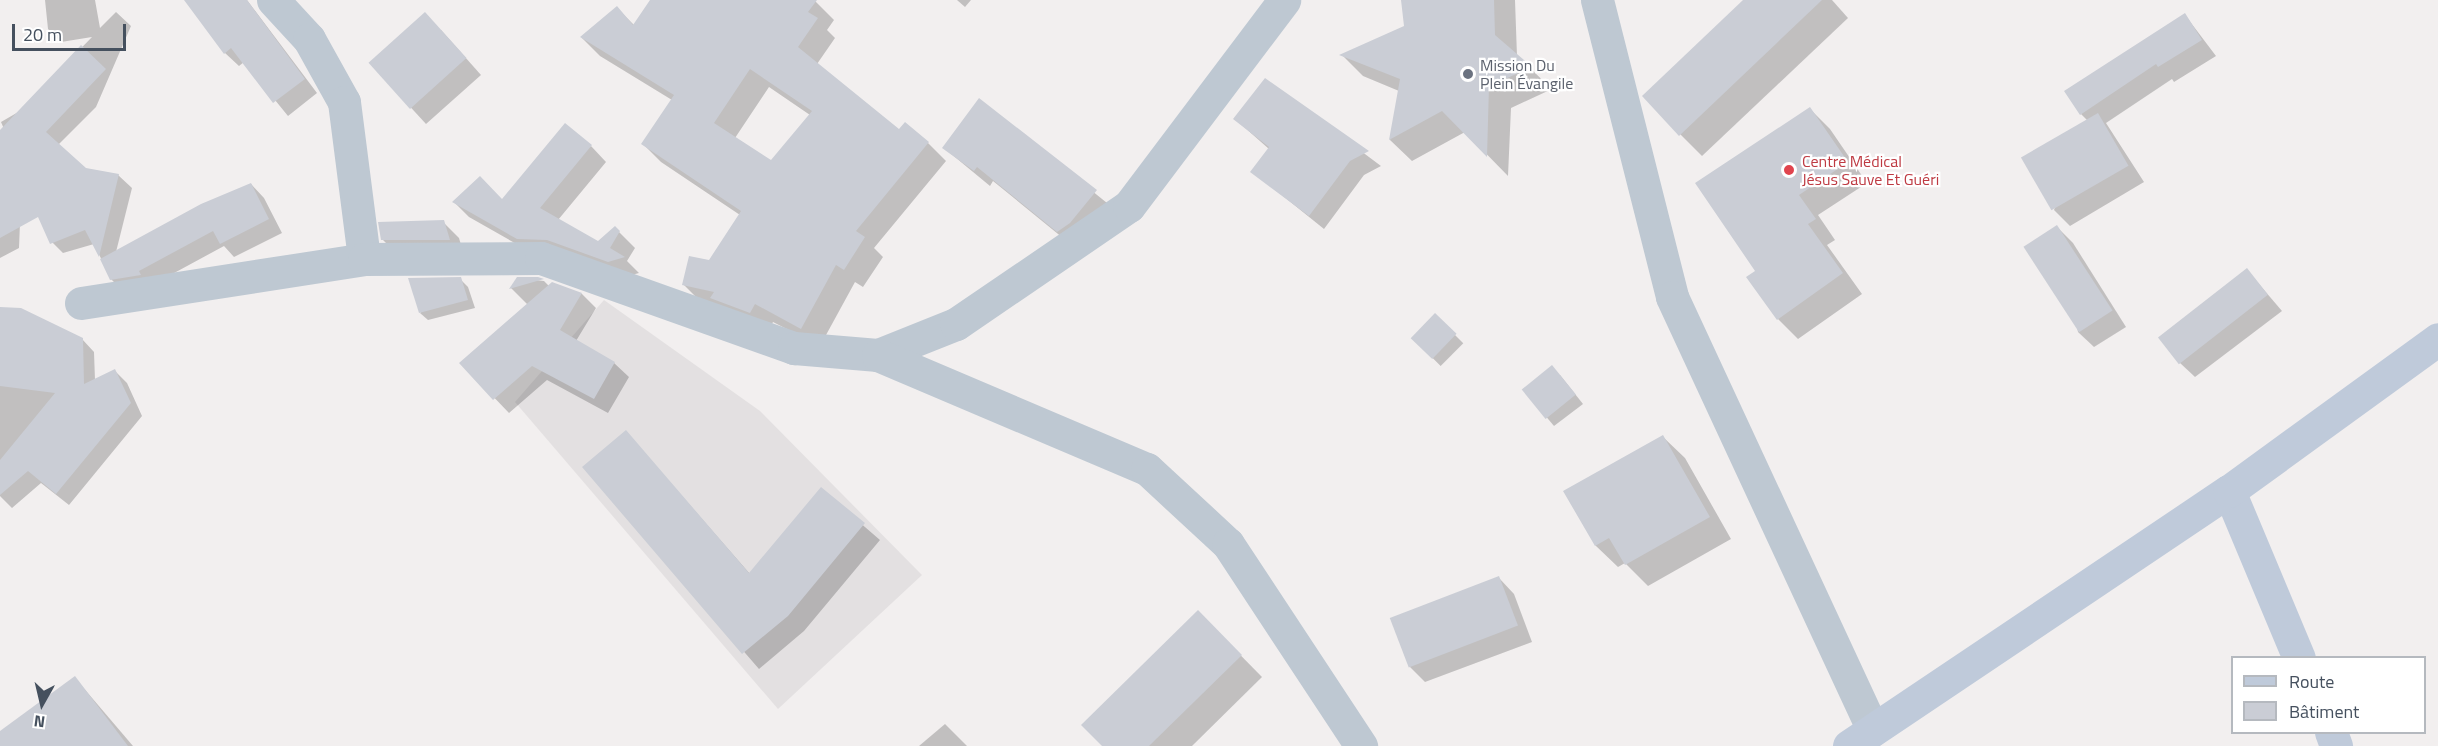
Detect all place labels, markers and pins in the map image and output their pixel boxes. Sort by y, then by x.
place label: Mission Du Plein Évangile [1480,55,1573,93]
marker: Mission Du Plein Évangile [1461,67,1475,81]
place label: Centre Médical Jésus Sauve Et Guéri [1802,151,1939,189]
marker: Centre Médical Jésus Sauve Et Guéri [1780,161,1798,179]

